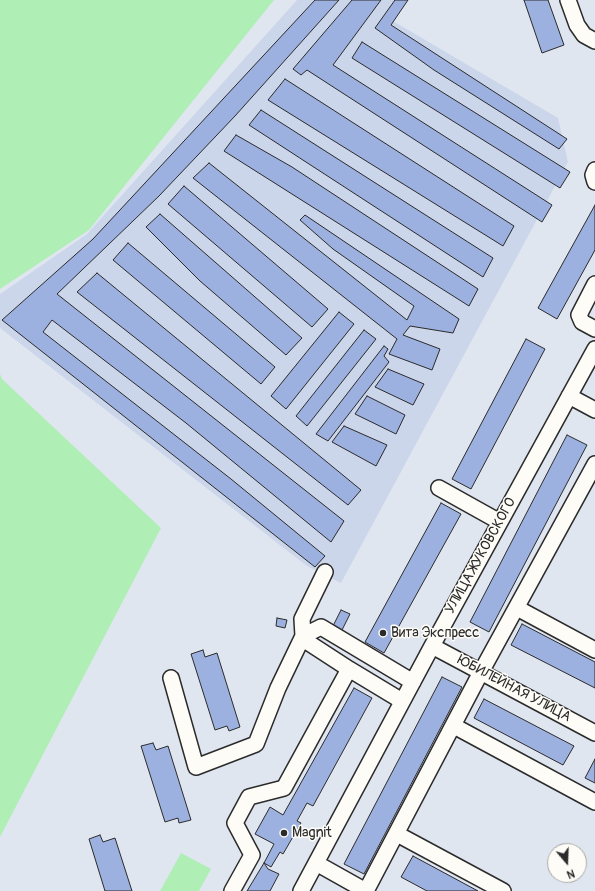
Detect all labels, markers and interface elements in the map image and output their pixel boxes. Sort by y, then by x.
street label: УЛИЦА ЖУКОВСКОГО [442,495,520,617]
place label: Вита Экспресс [391,625,479,641]
marker: Вита Экспресс [378,628,388,638]
street label: ЮБИЛЕЙНАЯ УЛИЦА [454,652,574,726]
place label: Magnit [292,825,332,841]
marker: Magnit [279,828,289,838]
north arrow [547,843,587,883]
text: N [565,867,576,881]

